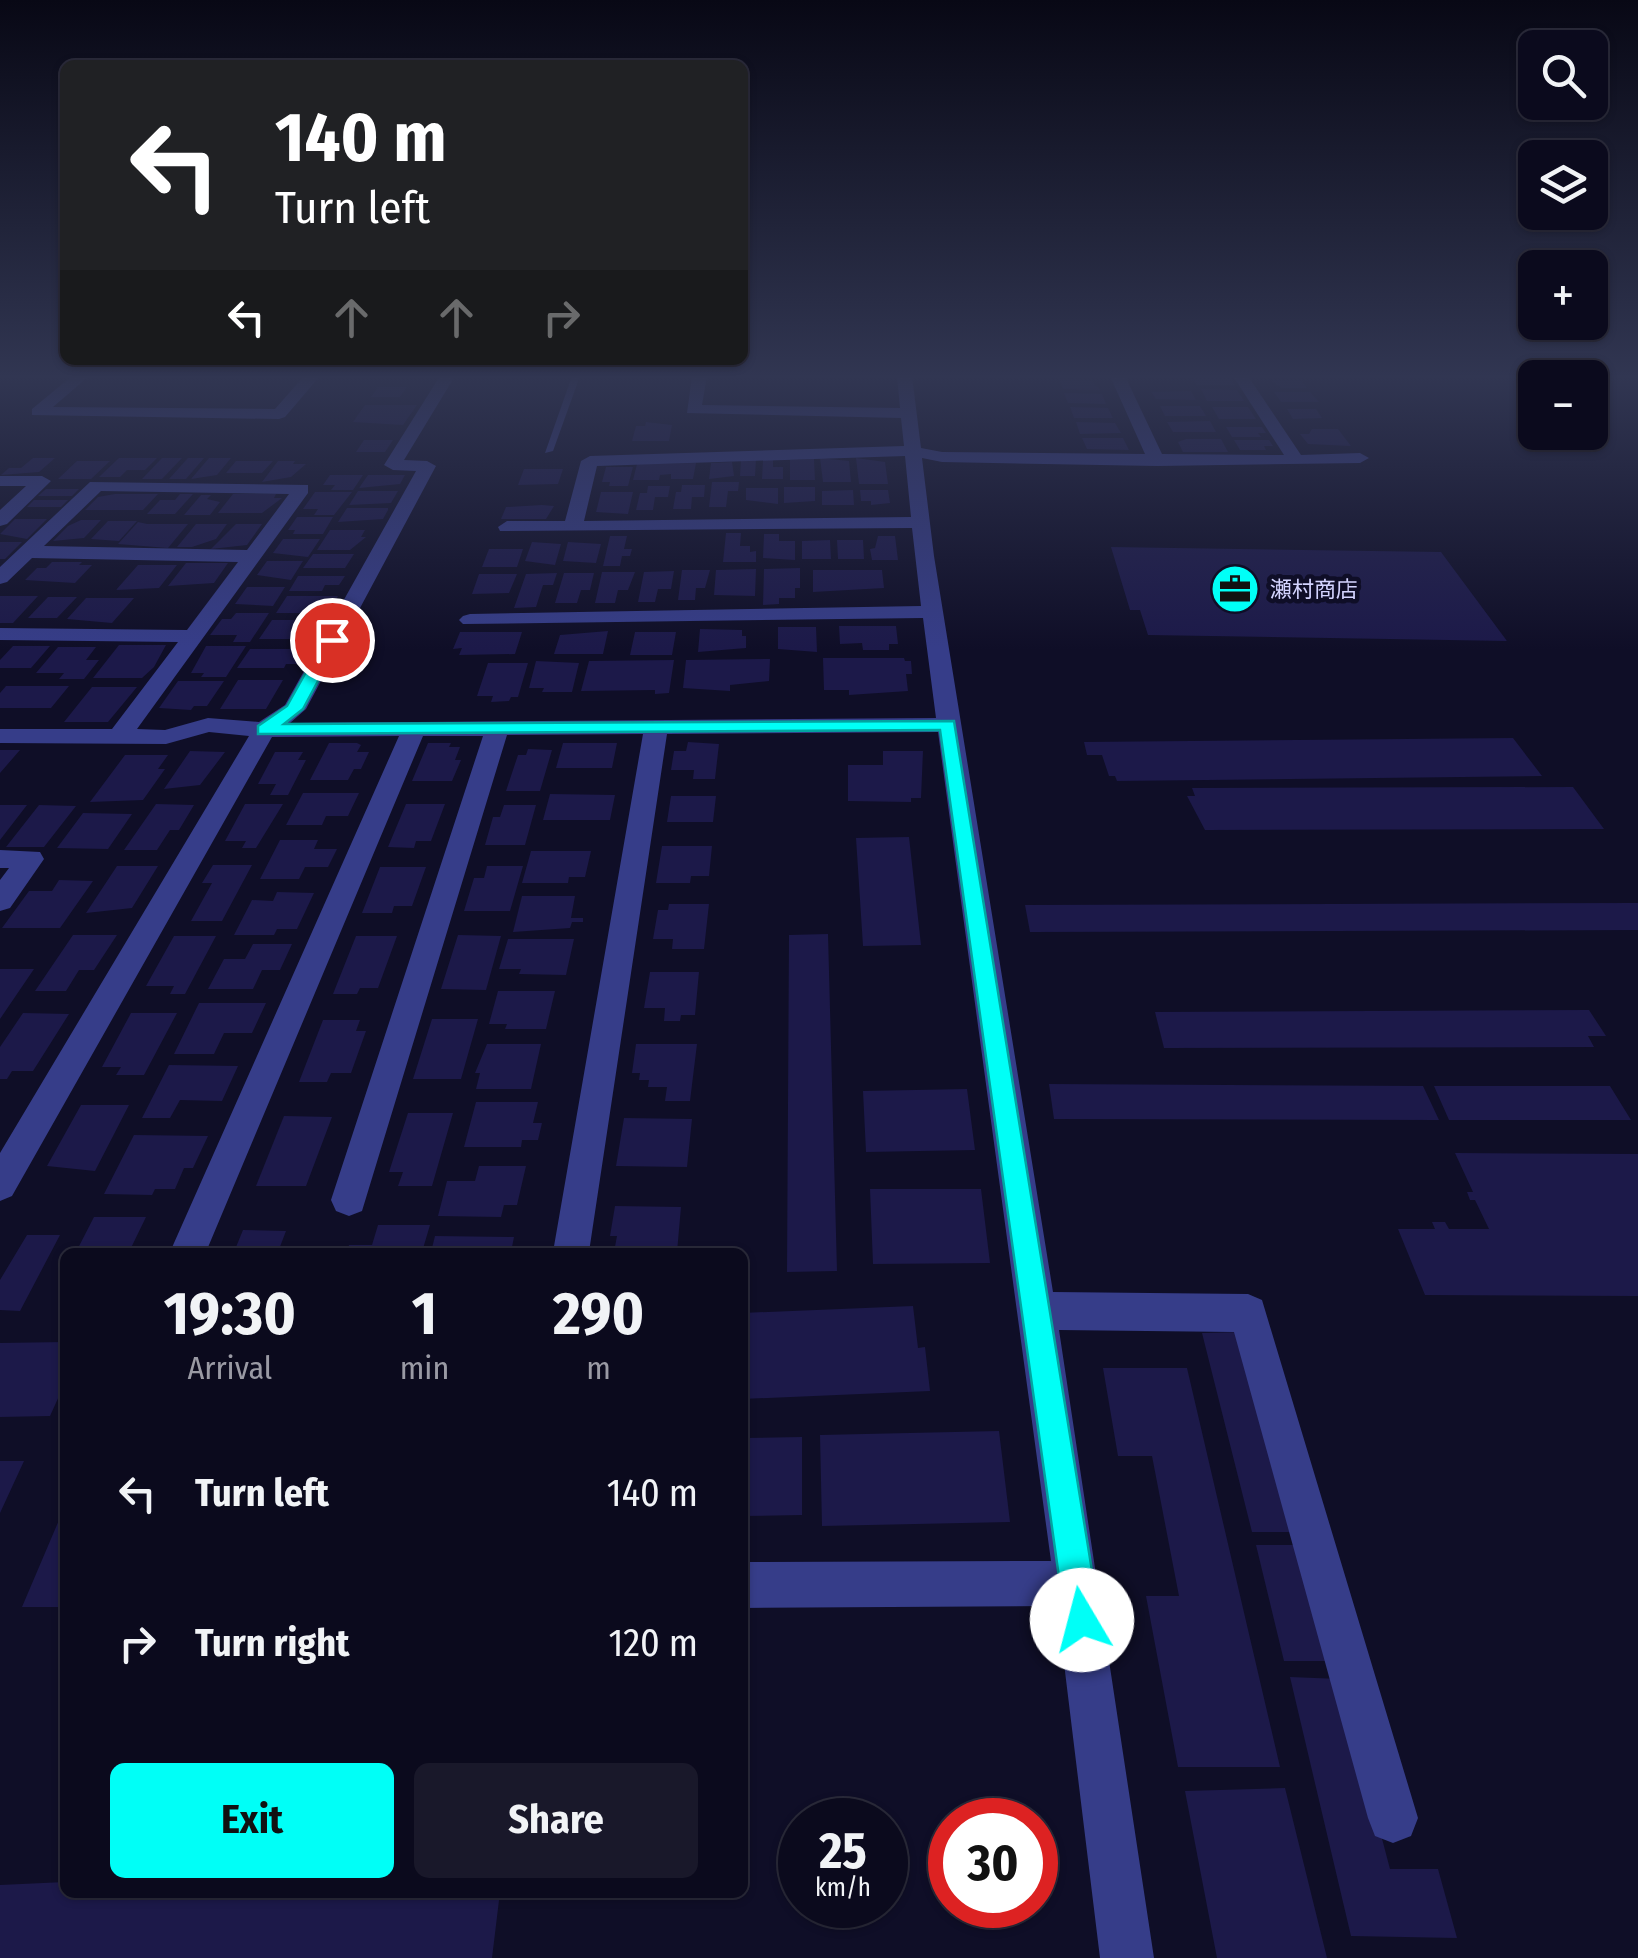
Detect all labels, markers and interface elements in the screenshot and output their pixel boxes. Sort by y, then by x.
map controls [1518,30,1608,450]
button: search [1518,30,1608,120]
text: 140 m [275,96,447,180]
icon: left [110,100,240,230]
button: layers [1518,140,1608,230]
text: Turn left [275,181,430,235]
button: + [1518,250,1608,340]
icon: left [219,290,274,345]
icon: ahead [324,290,379,345]
icon: ahead [429,290,484,345]
icon: right [534,290,589,345]
button: − [1518,360,1608,450]
office icon: 瀬村商店 [1209,563,1261,615]
place label: 瀬村商店 [1270,576,1358,603]
pin [290,598,375,683]
icon: arrive [305,613,360,668]
text: 19:30 [164,1278,296,1350]
text: 1 [412,1278,437,1350]
text: 290 [553,1278,644,1350]
text: Arrival [187,1349,272,1387]
text: min [400,1349,449,1387]
text: m [586,1349,611,1387]
icon: left [110,1466,165,1521]
text: Turn left [195,1470,329,1516]
text: 140 m [607,1470,698,1516]
position arrow [1030,1568,1134,1672]
icon: right [110,1616,165,1671]
text: Turn right [195,1620,349,1666]
text: 120 m [608,1620,698,1666]
button: Exit [110,1763,394,1878]
button: Share [414,1763,698,1878]
speed limit sign: 30 [928,1798,1058,1928]
text: 25 [819,1821,867,1881]
text: km/h [815,1873,871,1903]

